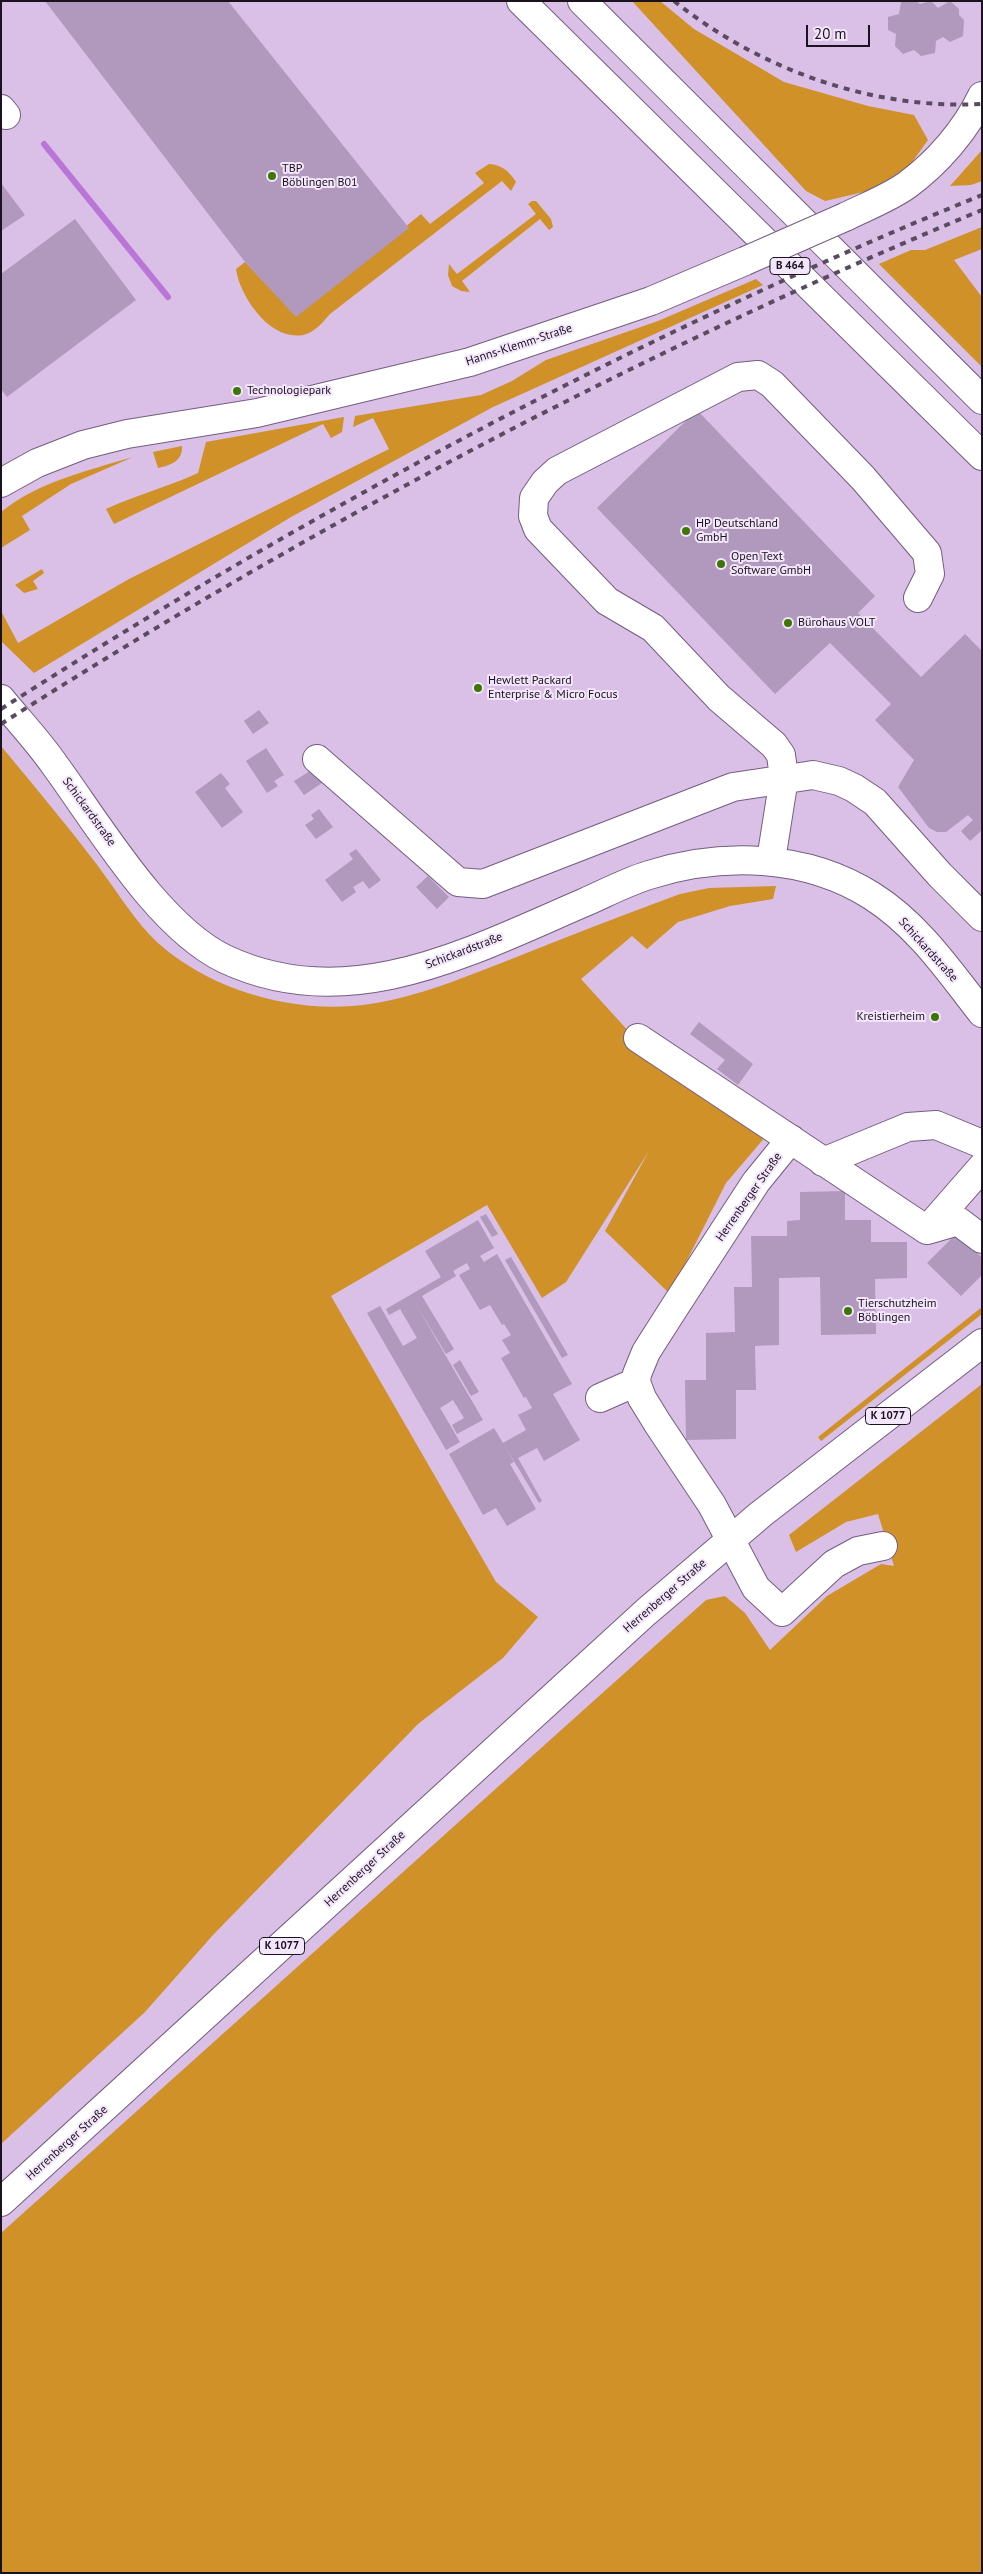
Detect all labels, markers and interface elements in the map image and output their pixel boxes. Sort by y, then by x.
scale bar [808,15,872,47]
text: 20 m [814,24,847,43]
place label: TBP Böblingen B01 [282,162,358,190]
marker: TBP Böblingen B01 [266,170,278,182]
road number: B 464 [770,258,810,274]
street label: Hanns-Klemm-Straße [464,321,574,369]
place label: Technologiepark [247,384,331,398]
marker: Technologiepark [231,385,243,397]
place label: HP Deutschland GmbH [696,517,778,545]
marker: HP Deutschland GmbH [680,525,692,537]
place label: Open Text Software GmbH [731,550,811,578]
marker: Open Text Software GmbH [715,558,727,570]
place label: Bürohaus VOLT [798,616,875,630]
marker: Bürohaus VOLT [782,617,794,629]
place label: Hewlett Packard Enterprise & Micro Focus [488,674,618,702]
marker: Hewlett Packard Enterprise & Micro Focus [472,682,484,694]
street label: Schickardstraße [59,775,119,849]
street label: Schickardstraße [895,915,961,985]
street label: Schickardstraße [423,930,505,972]
place label: Kreistierheim [856,1010,925,1024]
marker: Kreistierheim [929,1011,941,1023]
street label: Herrenberger Straße [713,1150,785,1244]
place label: Tierschutzheim Böblingen [858,1297,937,1325]
marker: Tierschutzheim Böblingen [842,1305,854,1317]
road number: K 1077 [866,1408,910,1424]
street label: Herrenberger Straße [621,1556,709,1636]
street label: Herrenberger Straße [322,1828,408,1910]
road number: K 1077 [260,1938,304,1954]
street label: Herrenberger Straße [23,2102,111,2184]

